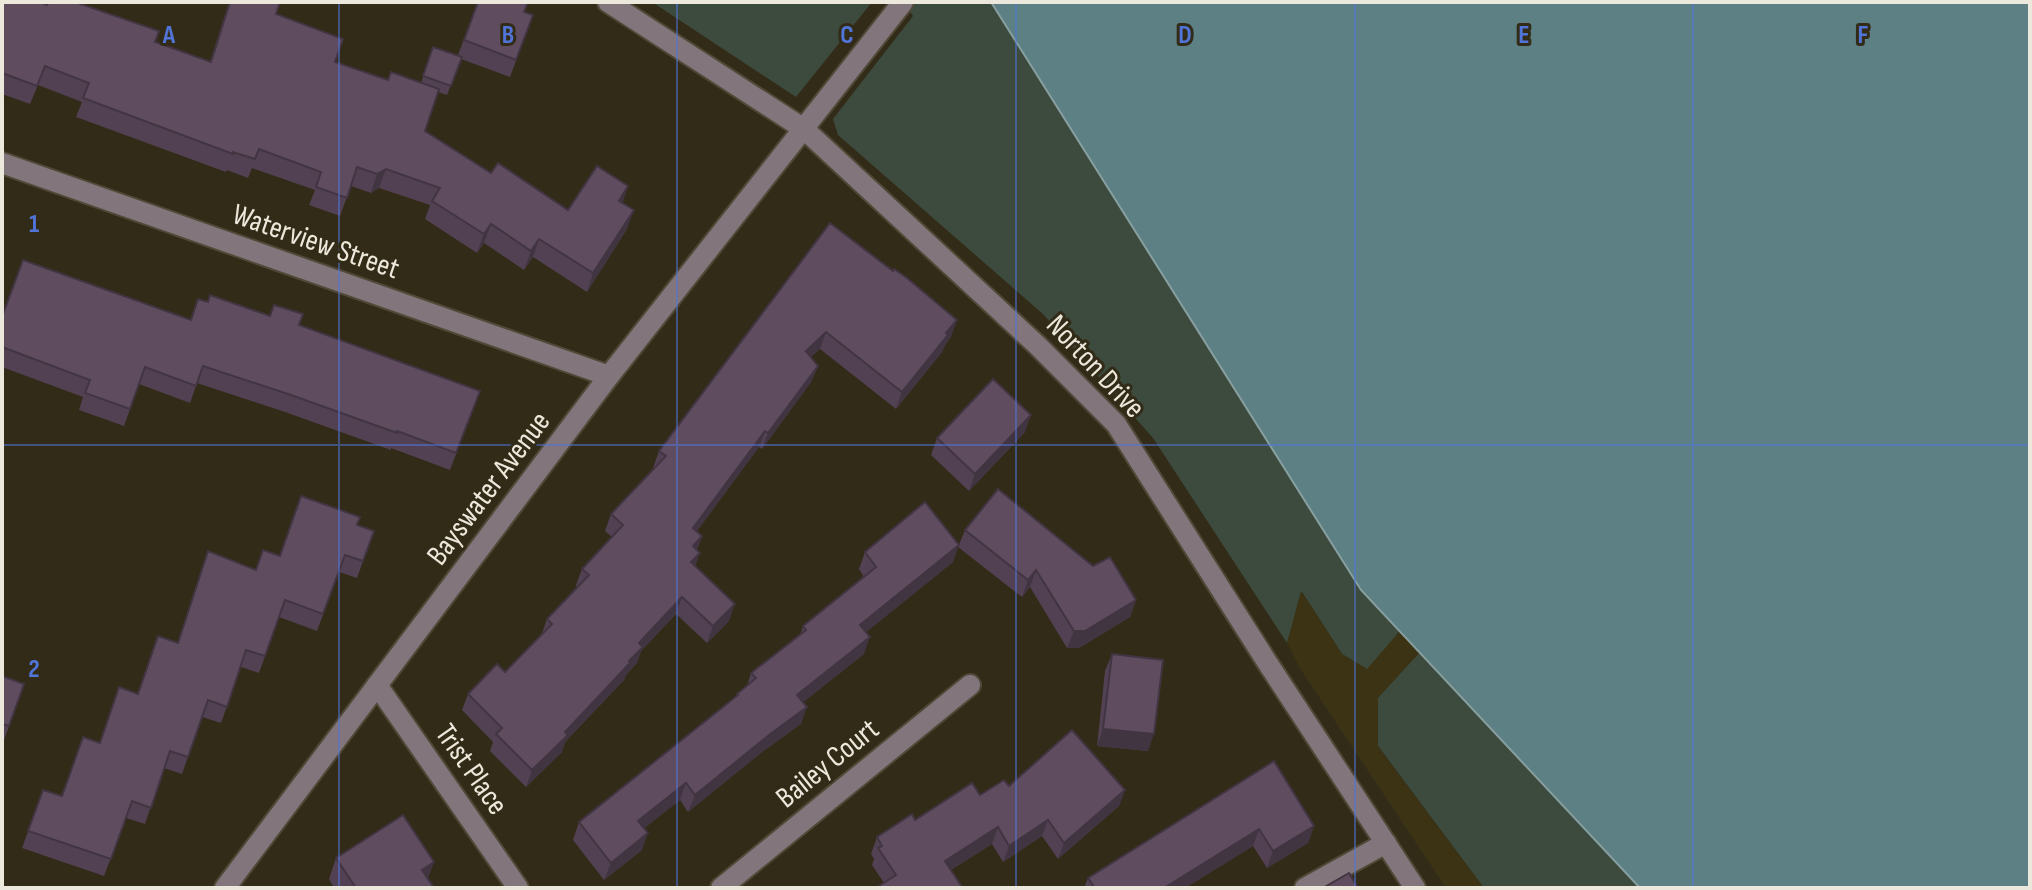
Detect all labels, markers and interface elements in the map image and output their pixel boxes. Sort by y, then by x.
text: A [162,20,176,51]
text: B [502,20,514,51]
text: C [840,20,854,51]
text: D [1178,20,1192,51]
text: E [1518,20,1530,51]
text: F [1858,20,1869,51]
street label: Waterview Street [227,197,404,287]
text: 1 [29,209,39,240]
street label: Norton Drive [1038,308,1152,426]
street label: Bayswater Avenue [419,405,558,572]
text: 2 [28,654,40,685]
street label: Bailey Court [769,711,886,816]
street label: Trist Place [427,717,515,822]

